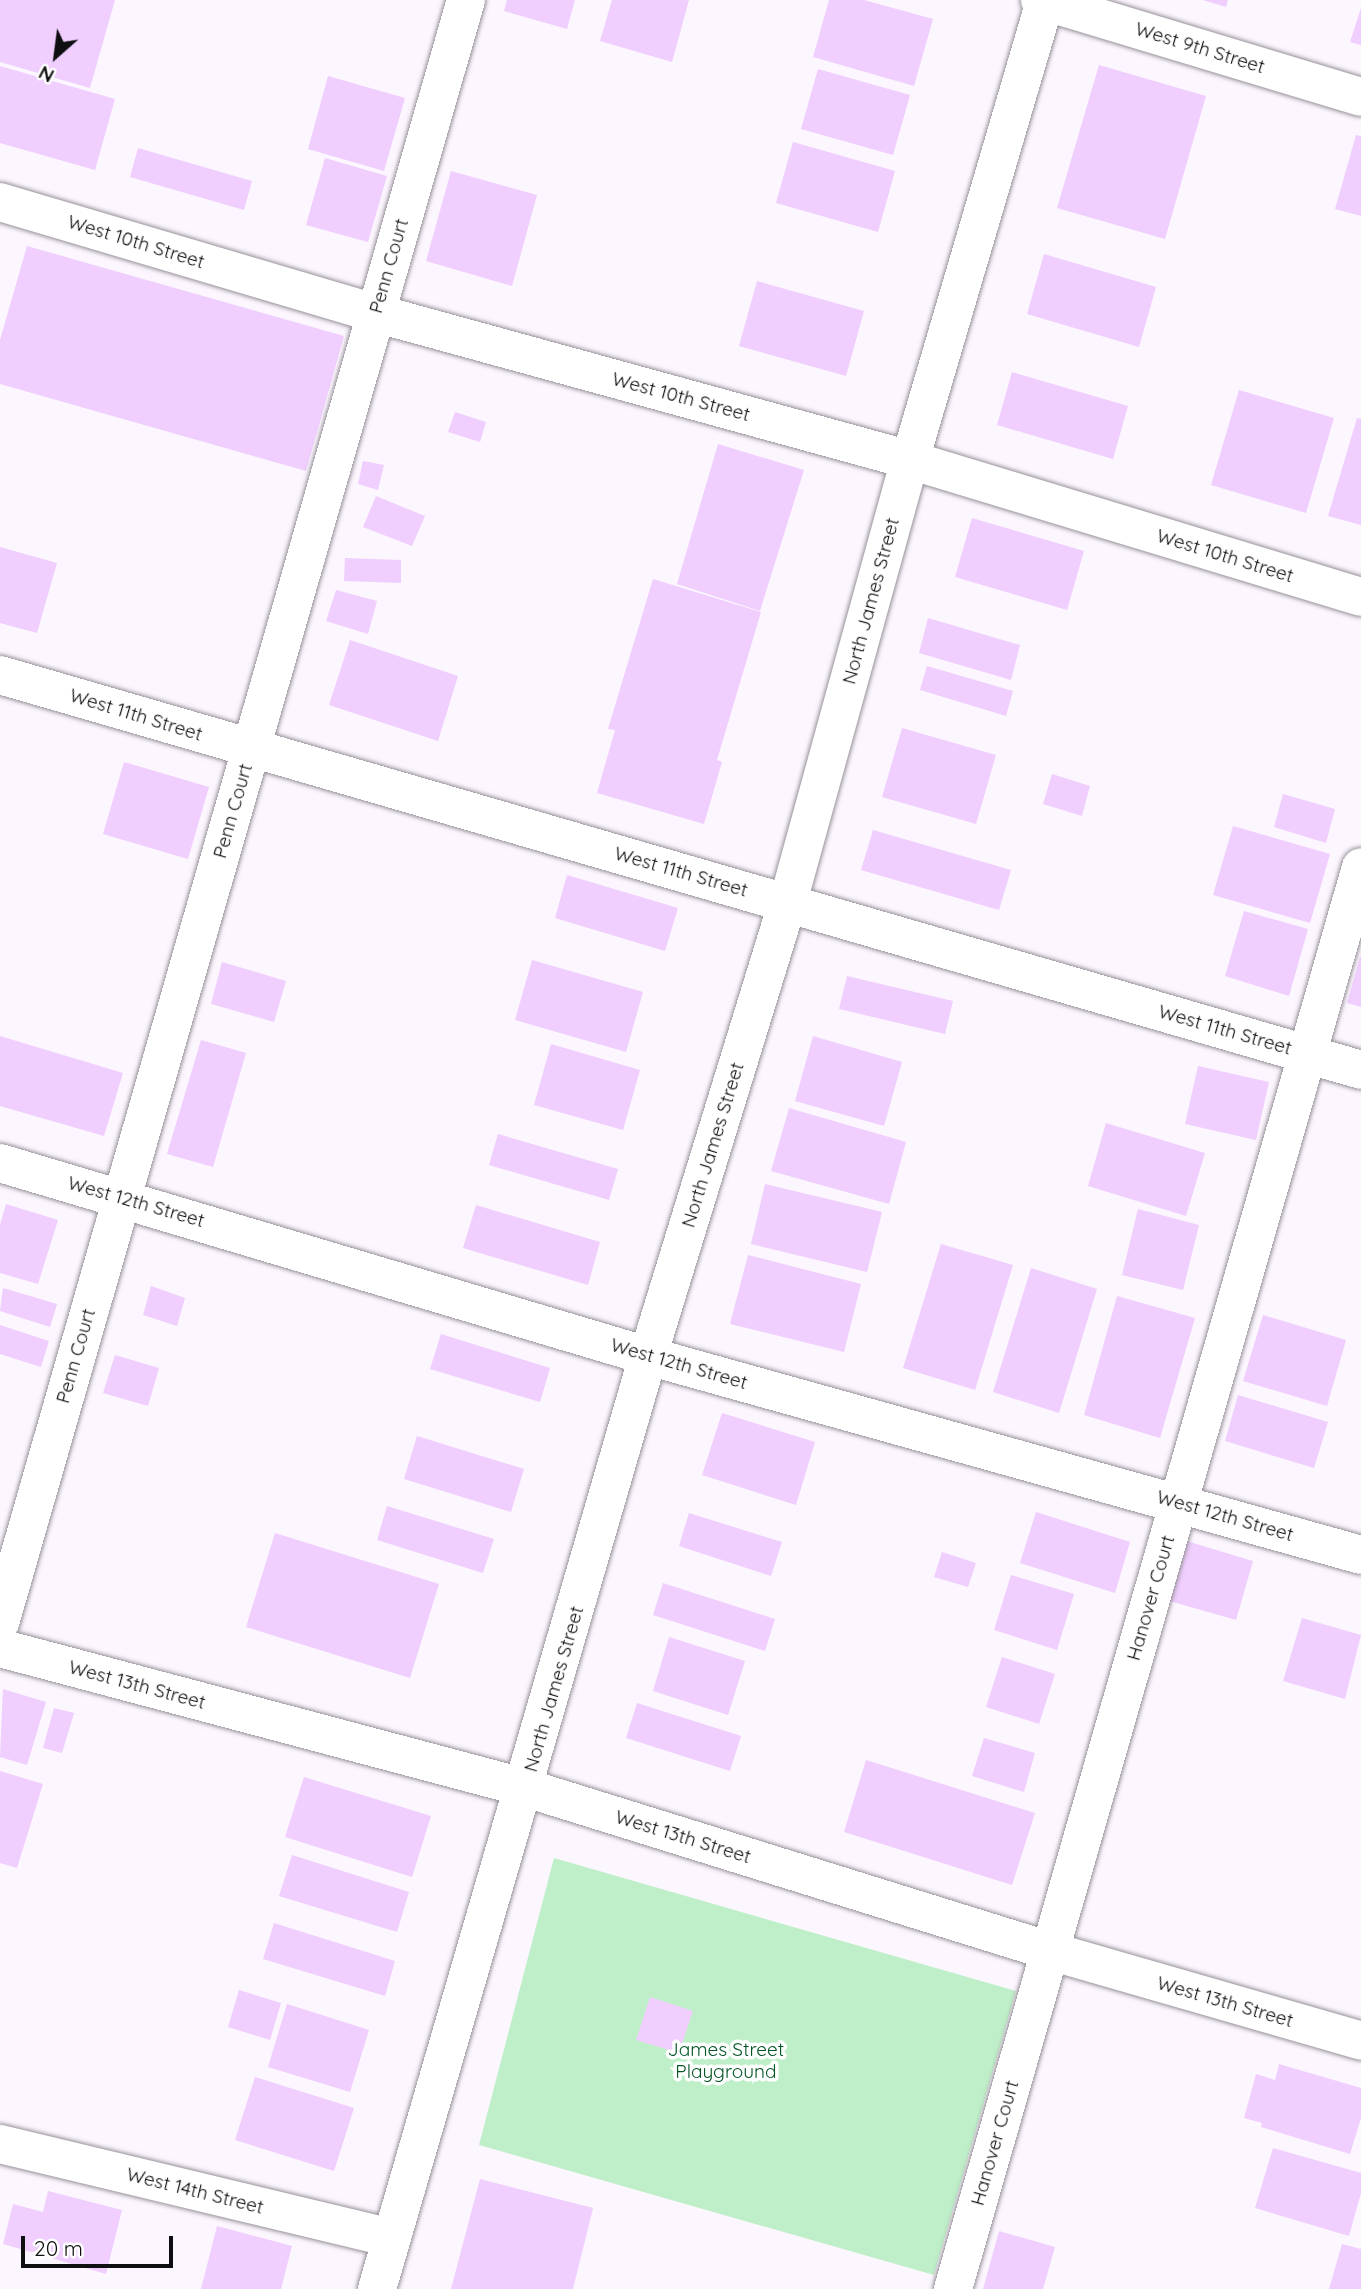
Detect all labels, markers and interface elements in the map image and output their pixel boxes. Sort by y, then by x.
street label: West 9th Street [1132,17,1268,79]
north arrow [21,21,91,91]
text: N [34,61,58,88]
street label: West 10th Street [65,210,207,274]
street label: Penn Court [365,216,413,316]
street label: West 10th Street [609,368,753,426]
street label: North James Street [838,515,904,687]
street label: West 10th Street [1154,524,1296,588]
street label: West 11th Street [67,684,205,746]
street label: Penn Court [209,761,257,861]
street label: West 11th Street [612,842,750,902]
street label: West 11th Street [1156,1000,1294,1060]
street label: North James Street [677,1060,749,1230]
street label: West 12th Street [65,1172,207,1232]
street label: Penn Court [52,1306,100,1406]
street label: West 12th Street [608,1334,750,1394]
street label: West 12th Street [1154,1486,1296,1546]
street label: Hanover Court [1122,1533,1180,1663]
street label: North James Street [519,1603,589,1775]
street label: West 13th Street [66,1656,208,1714]
street label: West 13th Street [612,1806,754,1868]
street label: West 13th Street [1154,1972,1296,2032]
park label: James Street Playground [668,2039,784,2083]
street label: Hanover Court [966,2078,1024,2208]
street label: West 14th Street [124,2163,266,2219]
scale bar [24,2222,177,2266]
text: 20 m [34,2235,83,2261]

